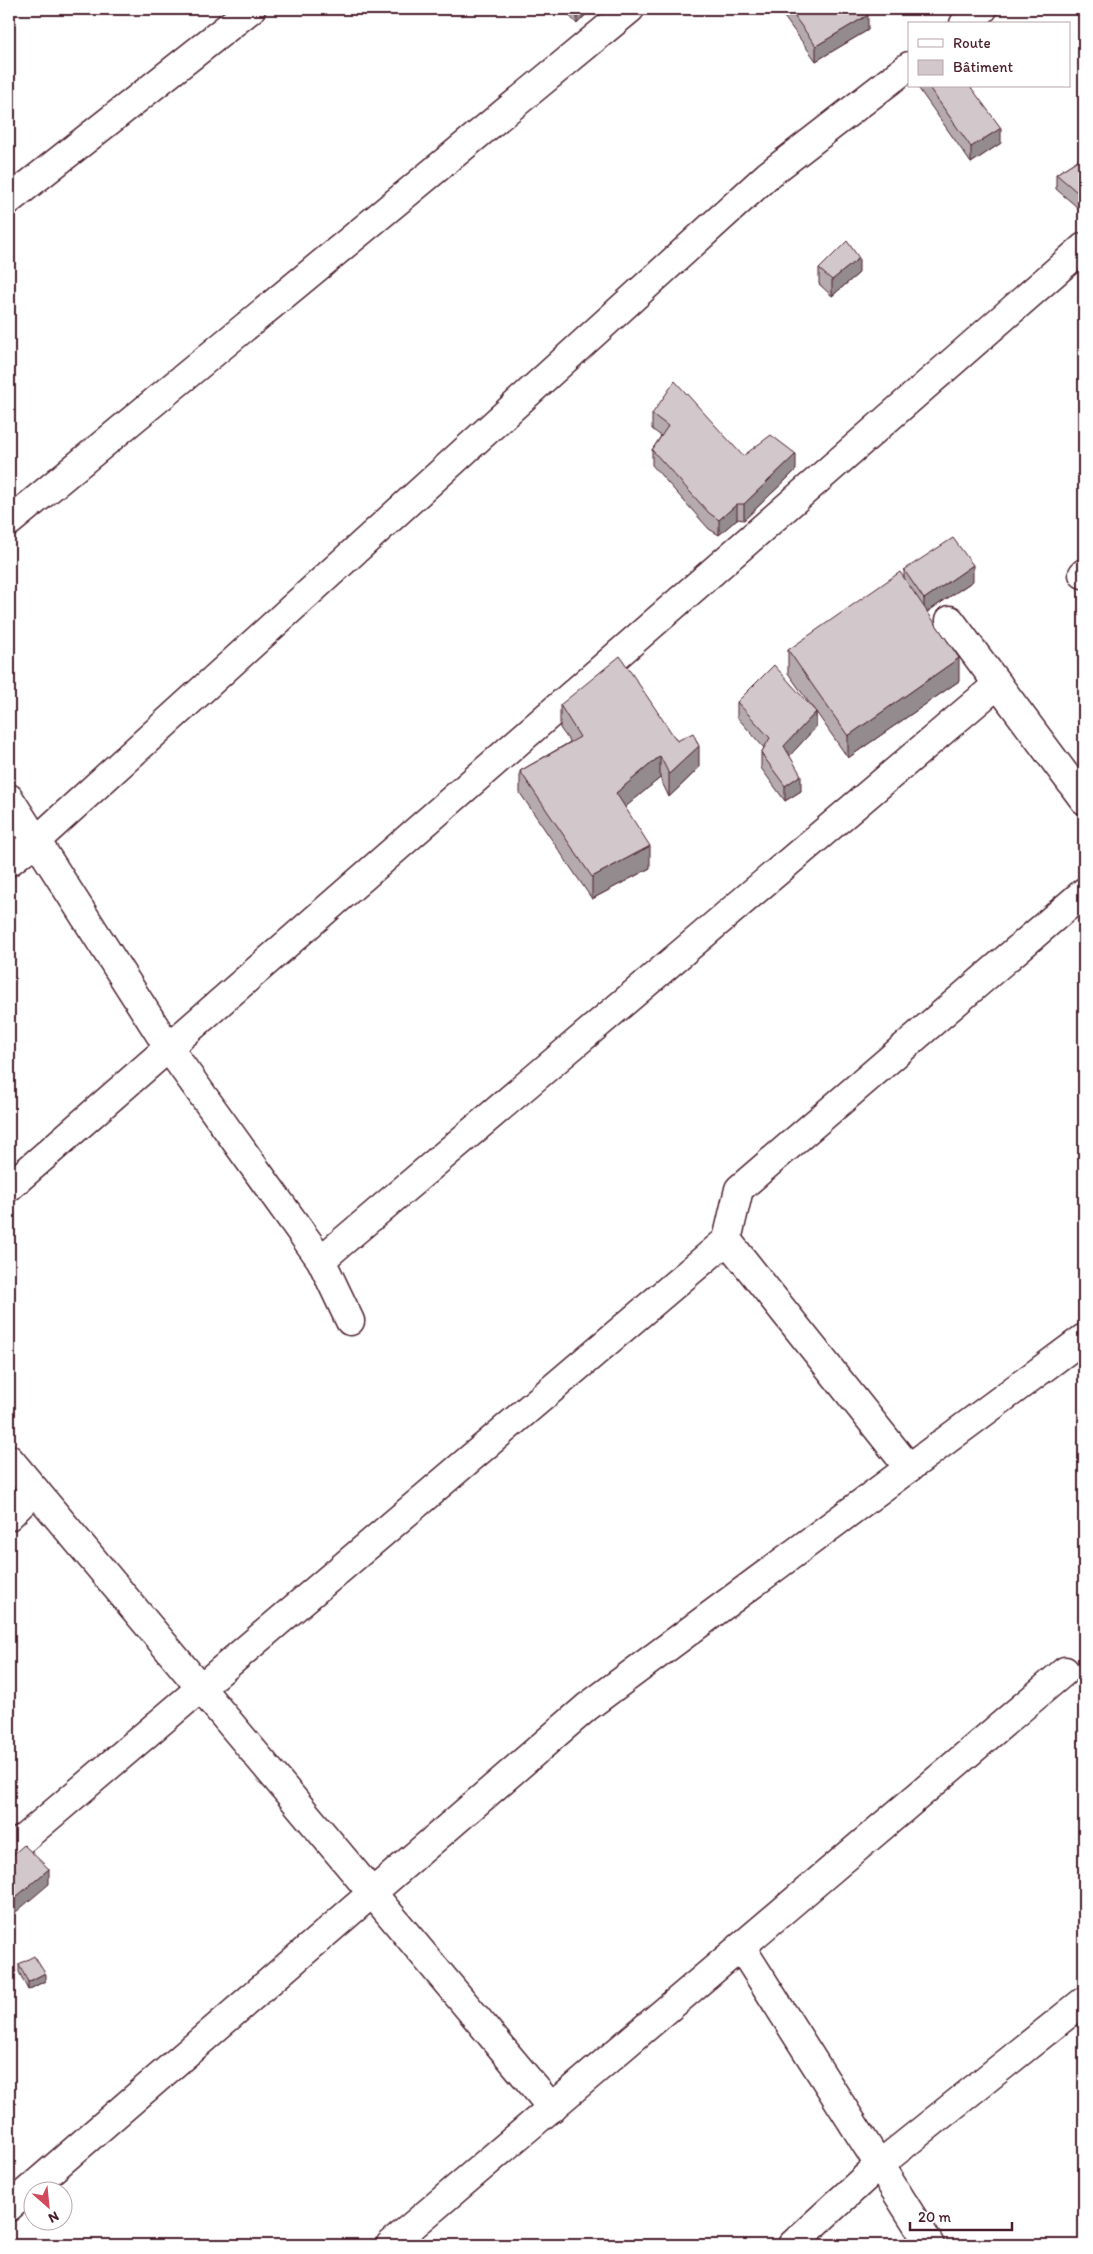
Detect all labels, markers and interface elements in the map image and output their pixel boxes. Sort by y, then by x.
legend [908,22,1070,88]
text: Route [953,34,991,52]
text: Bâtiment [953,58,1014,76]
north arrow [22,2182,72,2232]
scale bar [910,2199,1013,2231]
text: N [46,2207,62,2227]
text: 20 m [918,2208,952,2226]

